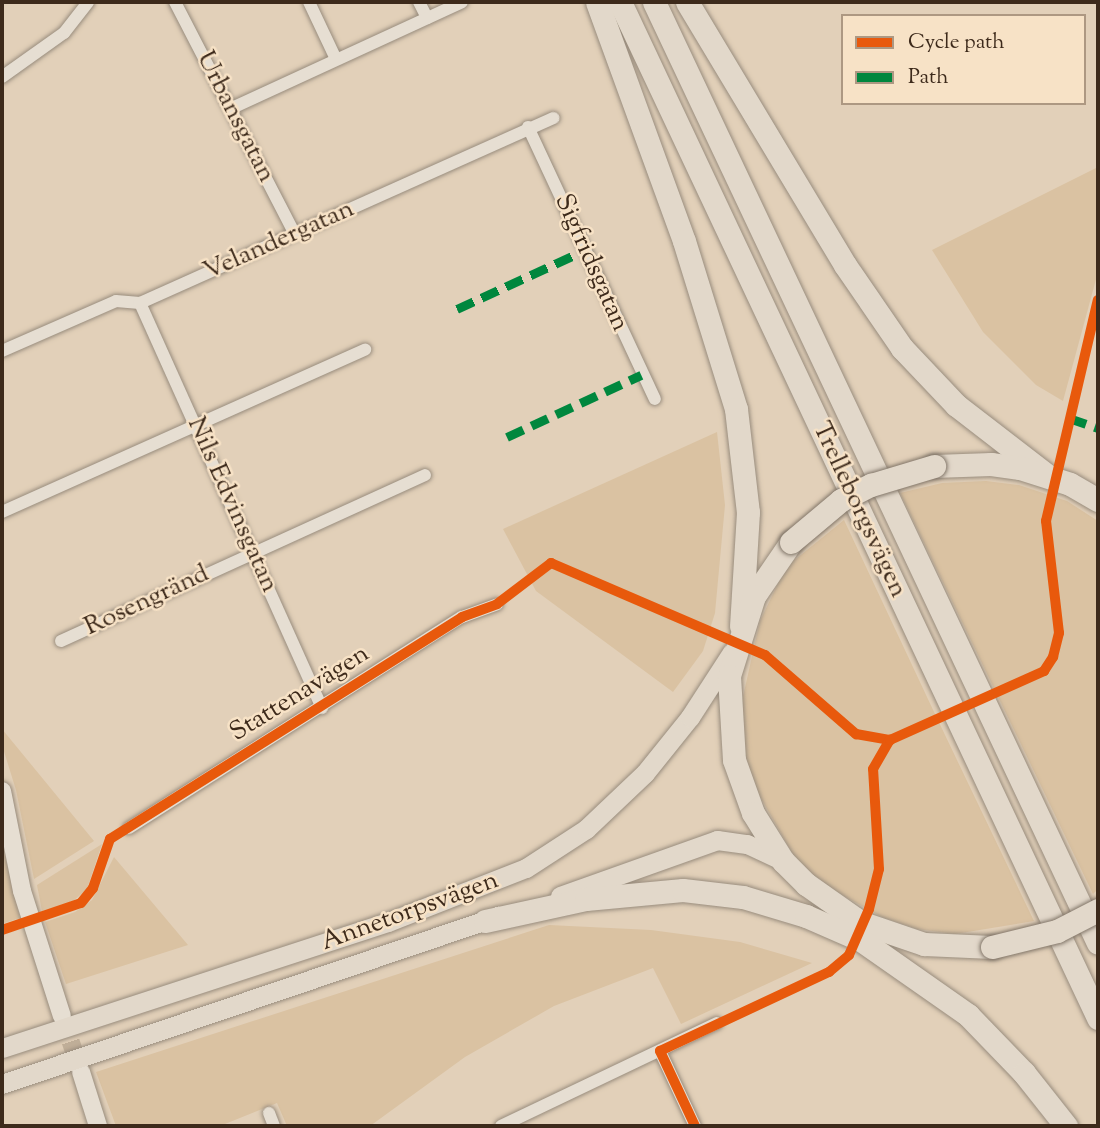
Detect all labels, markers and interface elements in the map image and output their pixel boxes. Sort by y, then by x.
legend [841,14,1086,105]
text: Cycle path [908,28,1005,58]
street label: Urbansgatan [189,46,281,188]
text: Path [908,63,949,93]
street label: Sigfridsgatan [547,190,635,336]
street label: Velandergatan [199,194,359,288]
street label: Nils Edvinsgatan [179,413,285,597]
street label: Trelleborgsvägen [805,417,913,603]
street label: Rosengränd [80,559,214,643]
street label: Stattenavägen [225,639,375,749]
street label: Annetorpsvägen [317,865,503,959]

